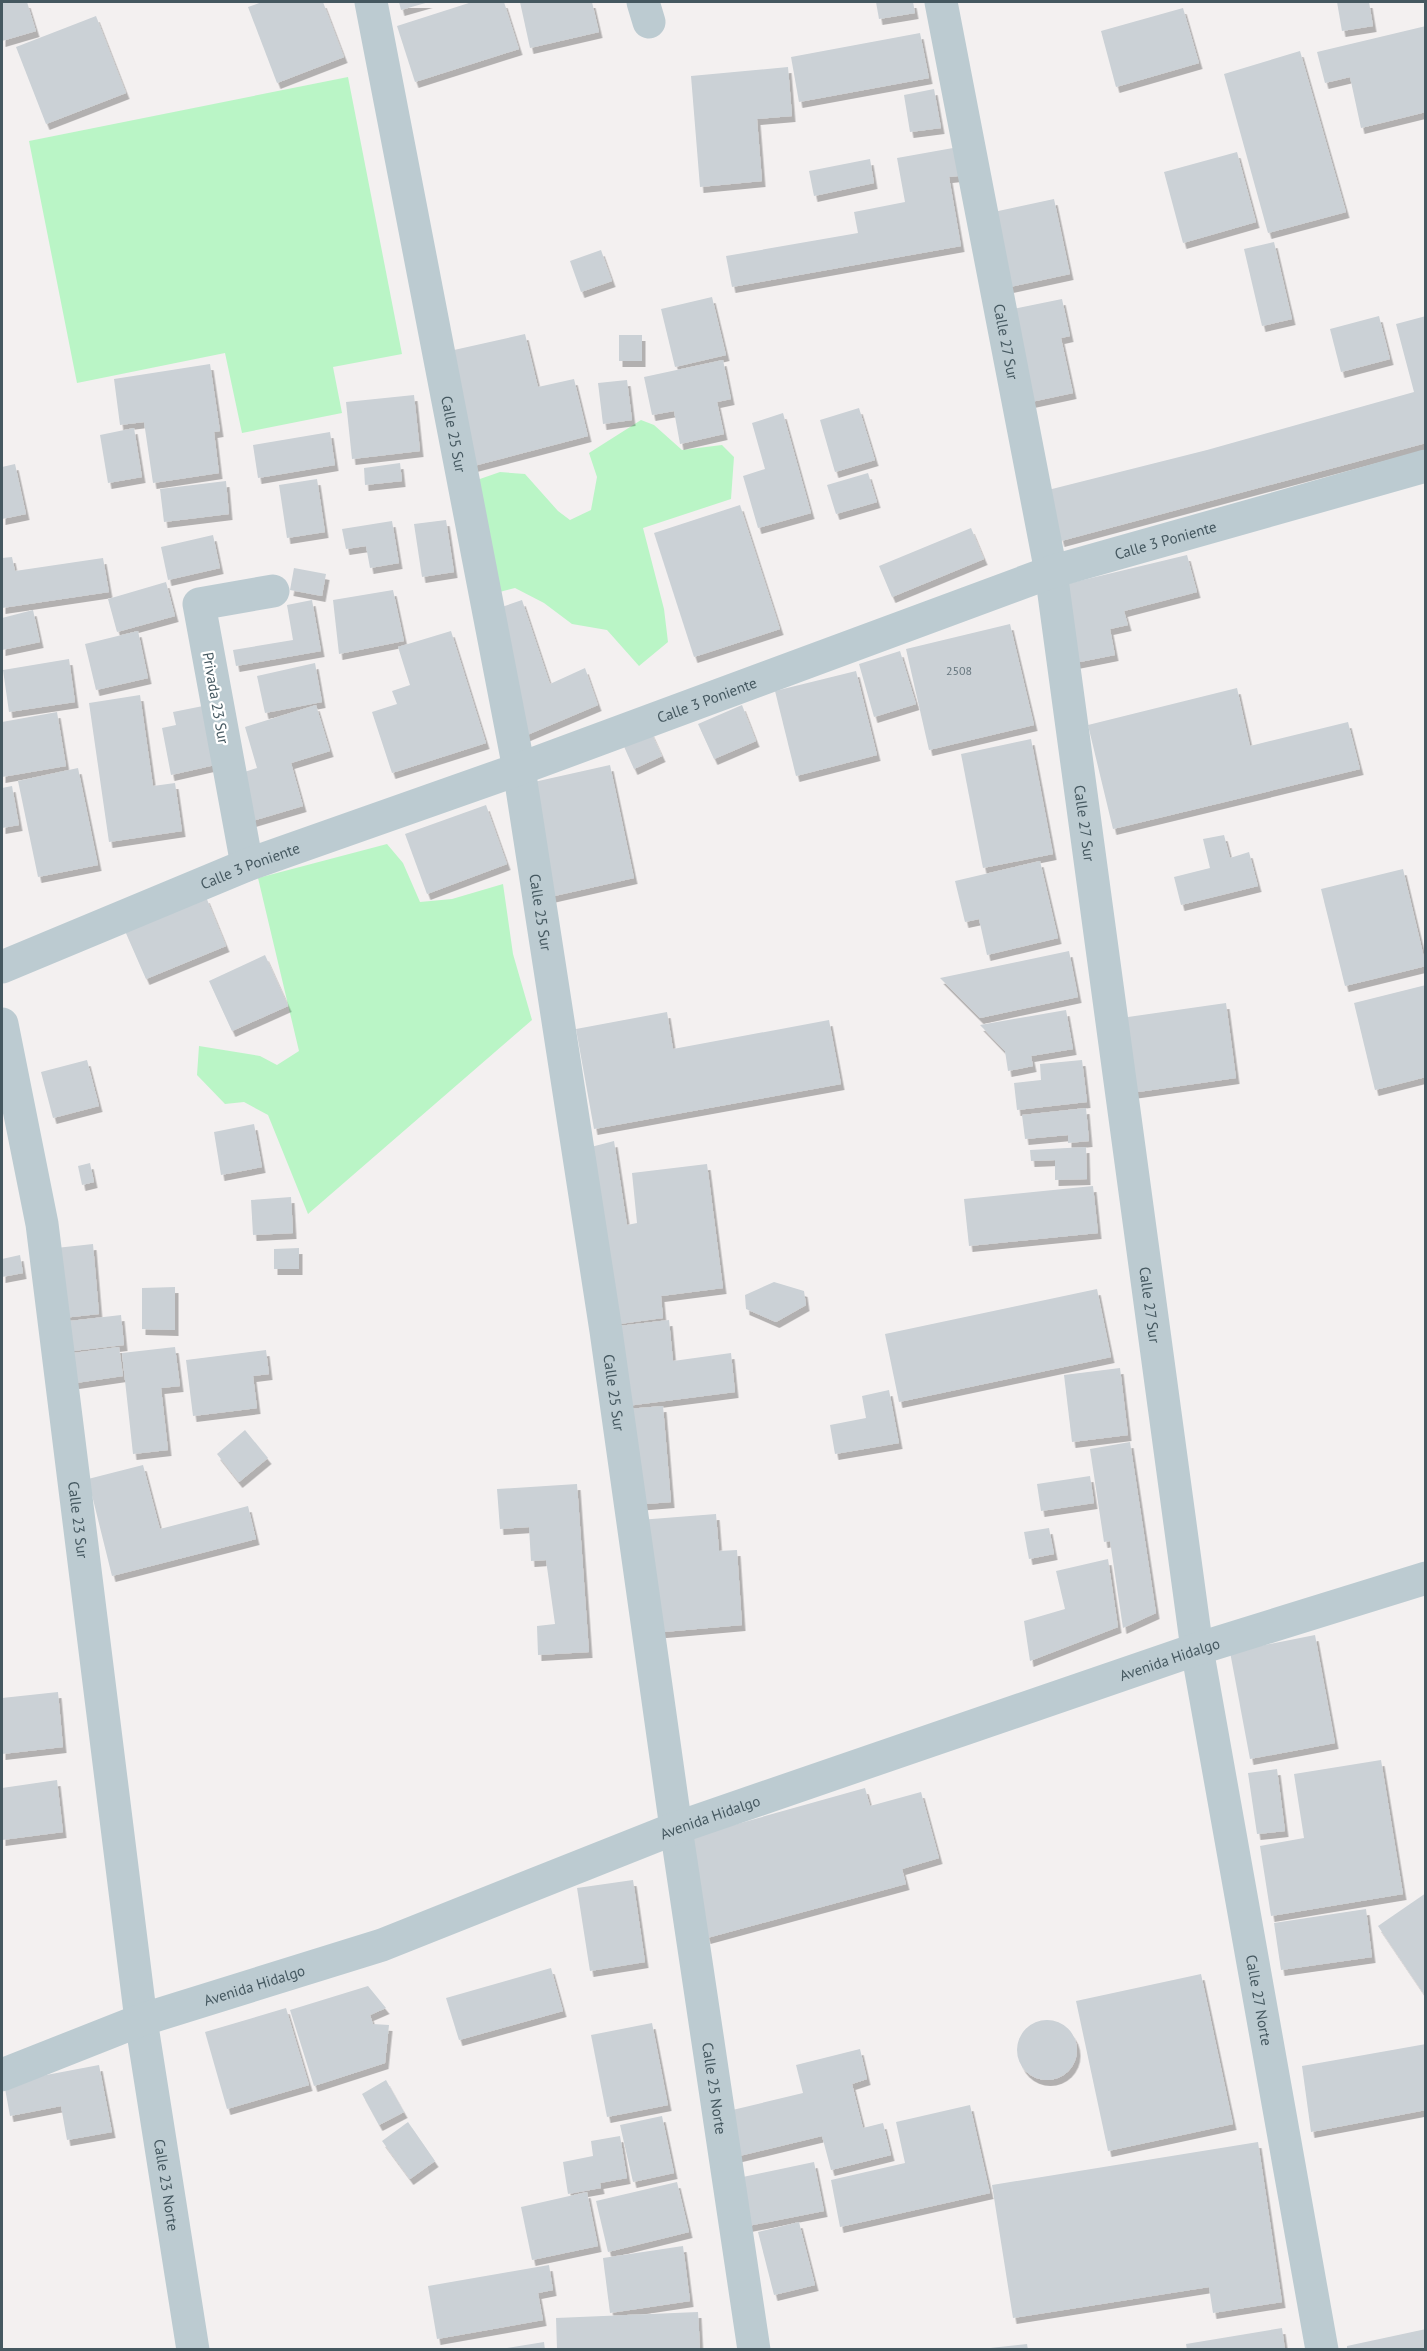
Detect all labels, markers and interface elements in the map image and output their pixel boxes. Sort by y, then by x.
street label: Calle 27 Sur [990,302,1023,381]
street label: Calle 25 Sur [438,394,471,474]
street label: Calle 3 Poniente [1112,516,1218,563]
street label: Privada 23 Sur [199,651,233,745]
house number: 2508 [946,663,972,678]
street label: Calle 3 Poniente [654,672,759,727]
street label: Calle 27 Sur [1070,784,1100,863]
street label: Calle 3 Poniente [197,838,302,893]
street label: Calle 25 Sur [526,872,556,952]
street label: Calle 27 Sur [1136,1265,1165,1344]
street label: Calle 25 Sur [600,1353,629,1432]
street label: Calle 23 Sur [65,1480,93,1560]
street label: Avenida Hidalgo [1117,1633,1222,1685]
street label: Avenida Hidalgo [657,1790,762,1843]
street label: Calle 27 Norte [1242,1953,1277,2047]
street label: Avenida Hidalgo [201,1960,307,2009]
street label: Calle 25 Norte [699,2041,731,2136]
street label: Calle 23 Norte [150,2138,184,2232]

